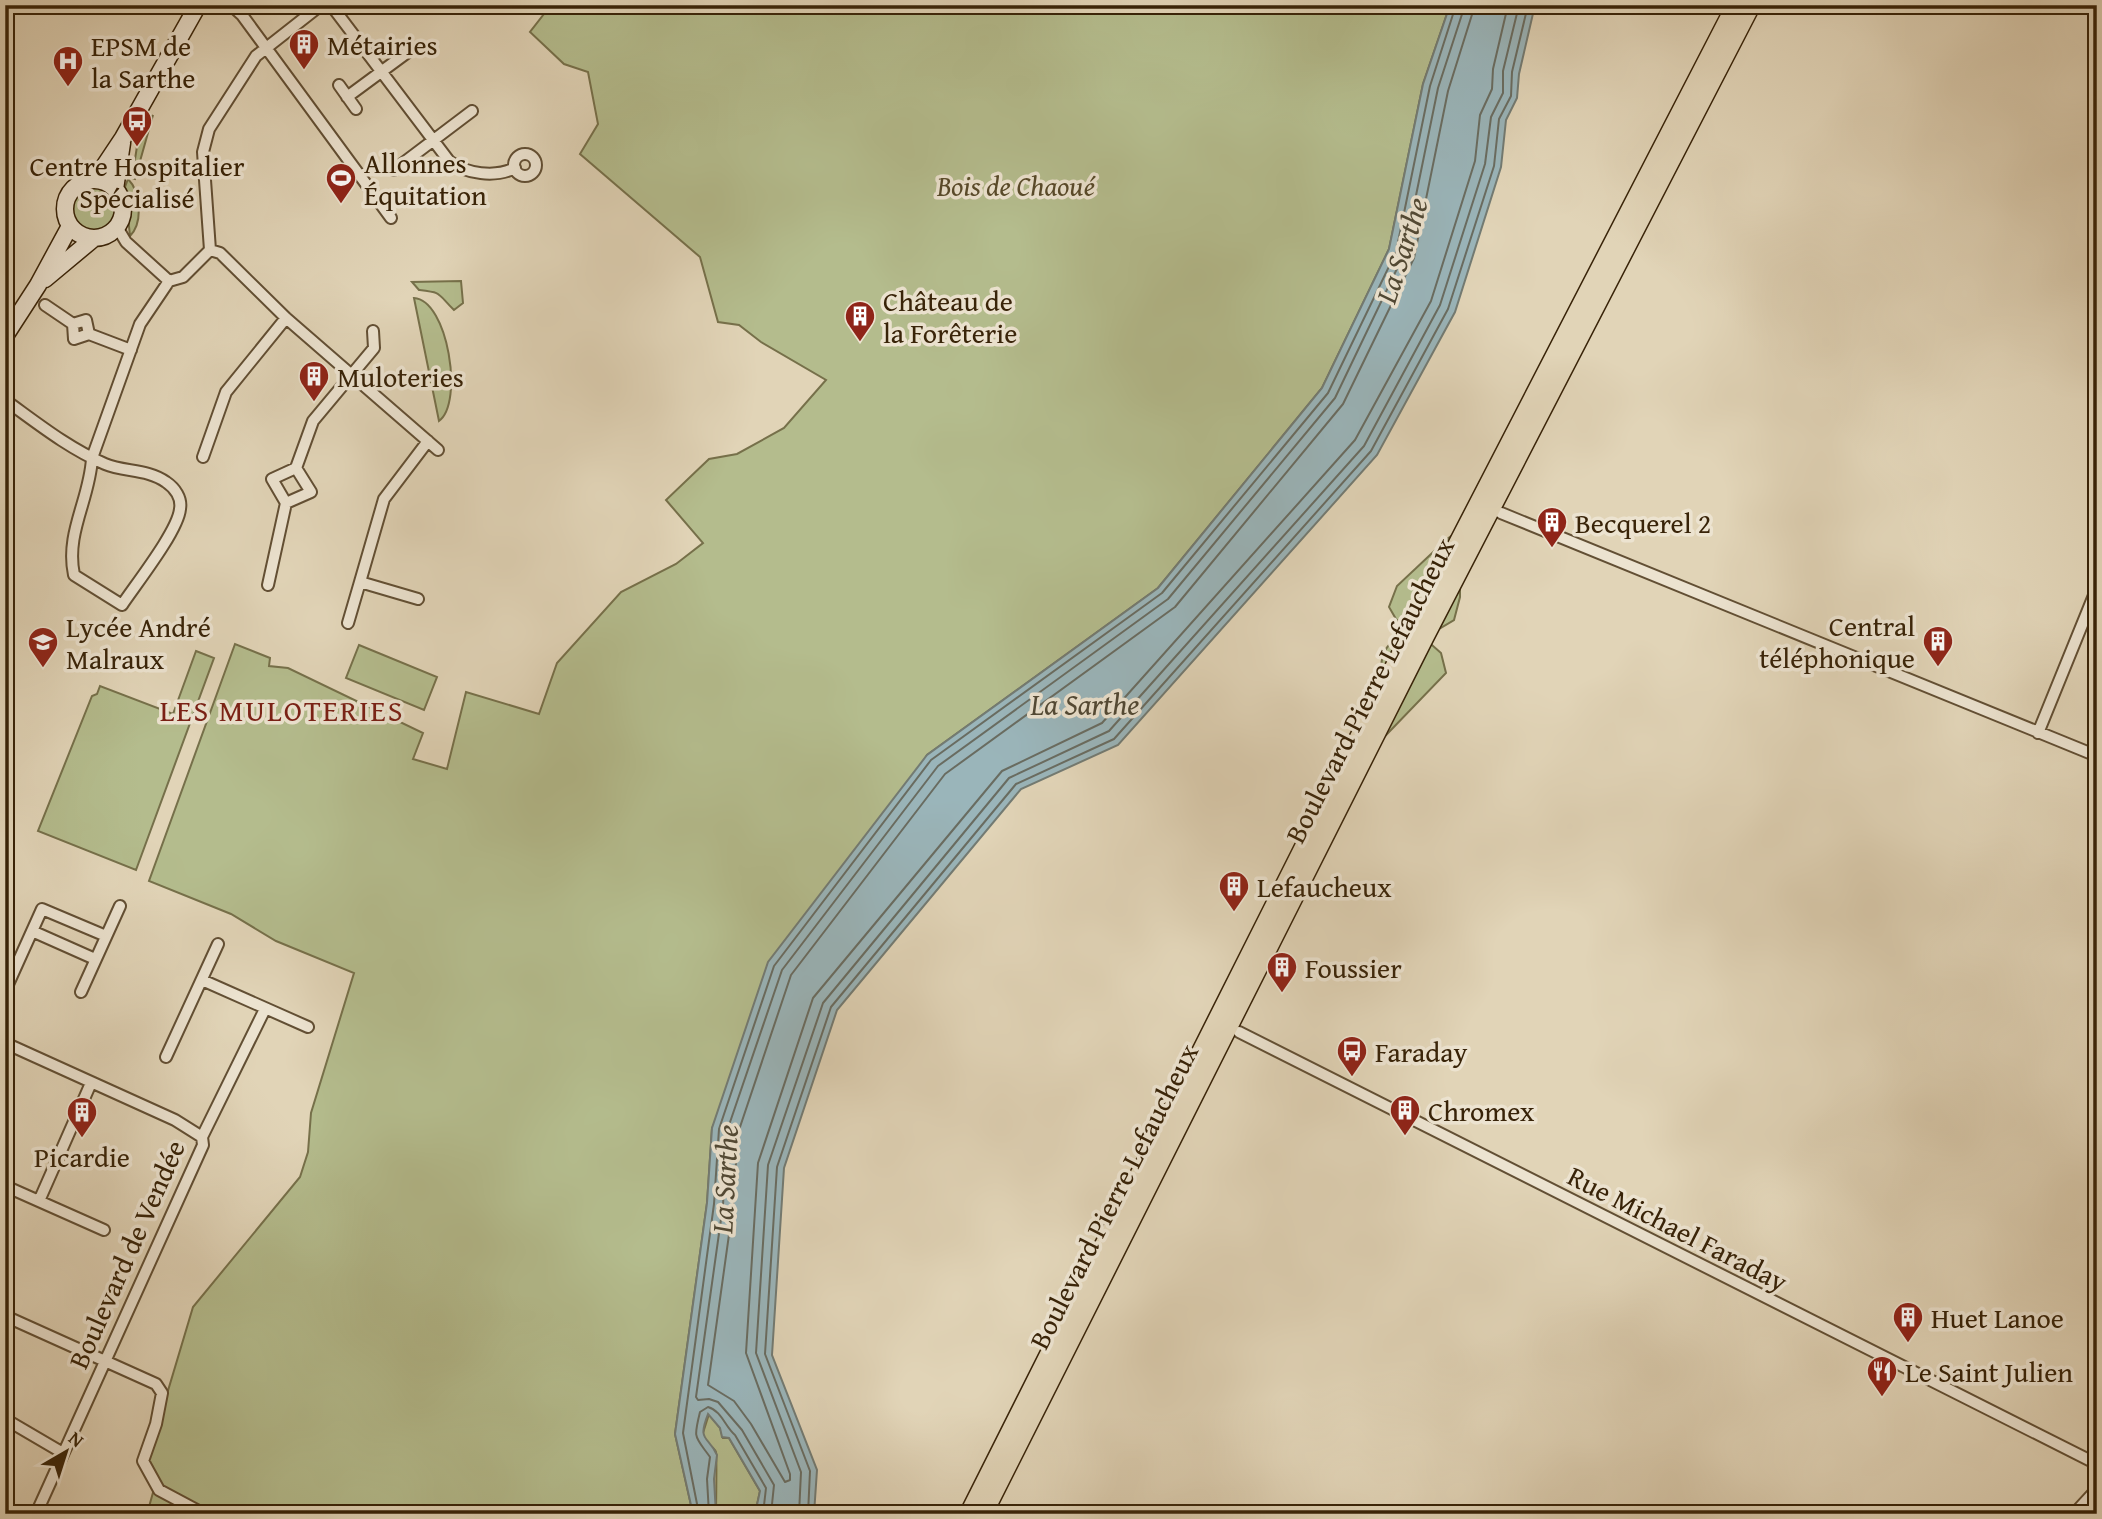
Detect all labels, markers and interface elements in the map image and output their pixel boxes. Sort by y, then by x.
place label: Métairies [327,24,438,65]
place label: EPSM de la Sarthe [91,25,195,98]
building icon: Métairies [287,27,321,71]
hospital icon: EPSM de la Sarthe [51,44,85,88]
bus stop icon: Centre Hospitalier Spécialisé [120,104,154,148]
place label: Allonnes Équitation [364,142,487,215]
place label: Centre Hospitalier Spécialisé [30,145,245,218]
sports icon: Allonnes Équitation [324,161,358,205]
park label: Bois de Chaoué [936,165,1096,206]
water label: La Sarthe [1363,191,1439,310]
place label: Château de la Forêterie [883,280,1017,353]
building icon: Château de la Forêterie [843,299,877,343]
place label: Muloteries [337,356,464,397]
building icon: Muloteries [297,359,331,403]
place label: Becquerel 2 [1575,502,1711,543]
building icon: Becquerel 2 [1535,505,1569,549]
street label: Boulevard Pierre Lefaucheux [1274,530,1464,850]
place label: Central téléphonique [1759,605,1915,678]
place label: Lycée André Malraux [66,606,211,679]
building icon: Central téléphonique [1921,624,1955,668]
school or university icon: Lycée André Malraux [26,625,60,669]
water label: La Sarthe [1030,682,1139,726]
district label: LES MULOTERIES [160,688,404,732]
place label: Lefaucheux [1257,866,1392,907]
building icon: Lefaucheux [1217,869,1251,913]
place label: Foussier [1305,947,1402,988]
building icon: Foussier [1265,950,1299,994]
place label: Faraday [1375,1031,1467,1072]
bus stop icon: Faraday [1335,1034,1369,1078]
street label: Boulevard Pierre Lefaucheux [1018,1036,1208,1356]
place label: Chromex [1428,1090,1535,1131]
building icon: Chromex [1388,1093,1422,1137]
building icon: Picardie [65,1095,99,1139]
water label: La Sarthe [699,1123,749,1236]
street label: Boulevard de Vendée [57,1133,195,1375]
place label: Picardie [34,1136,130,1177]
street label: Rue Michael Faraday [1561,1155,1795,1301]
place label: Huet Lanoe [1931,1297,2064,1338]
building icon: Huet Lanoe [1891,1300,1925,1344]
place label: Le Saint Julien [1905,1351,2073,1392]
restaurant icon: Le Saint Julien [1865,1354,1899,1398]
north arrow [32,1418,102,1488]
text: N [63,1424,91,1454]

